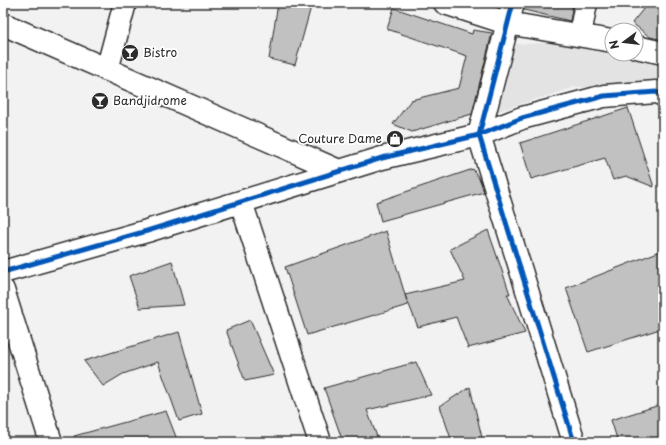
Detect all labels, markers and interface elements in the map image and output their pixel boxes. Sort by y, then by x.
north arrow [604,22,644,62]
text: N [604,38,623,51]
bar icon: Bistro [120,43,140,63]
place label: Bistro [143,43,178,61]
bar icon: Bandjidrome [90,91,110,111]
place label: Bandjidrome [113,91,187,109]
place label: Couture Dame [298,129,382,147]
shop icon: Couture Dame [385,129,405,149]

